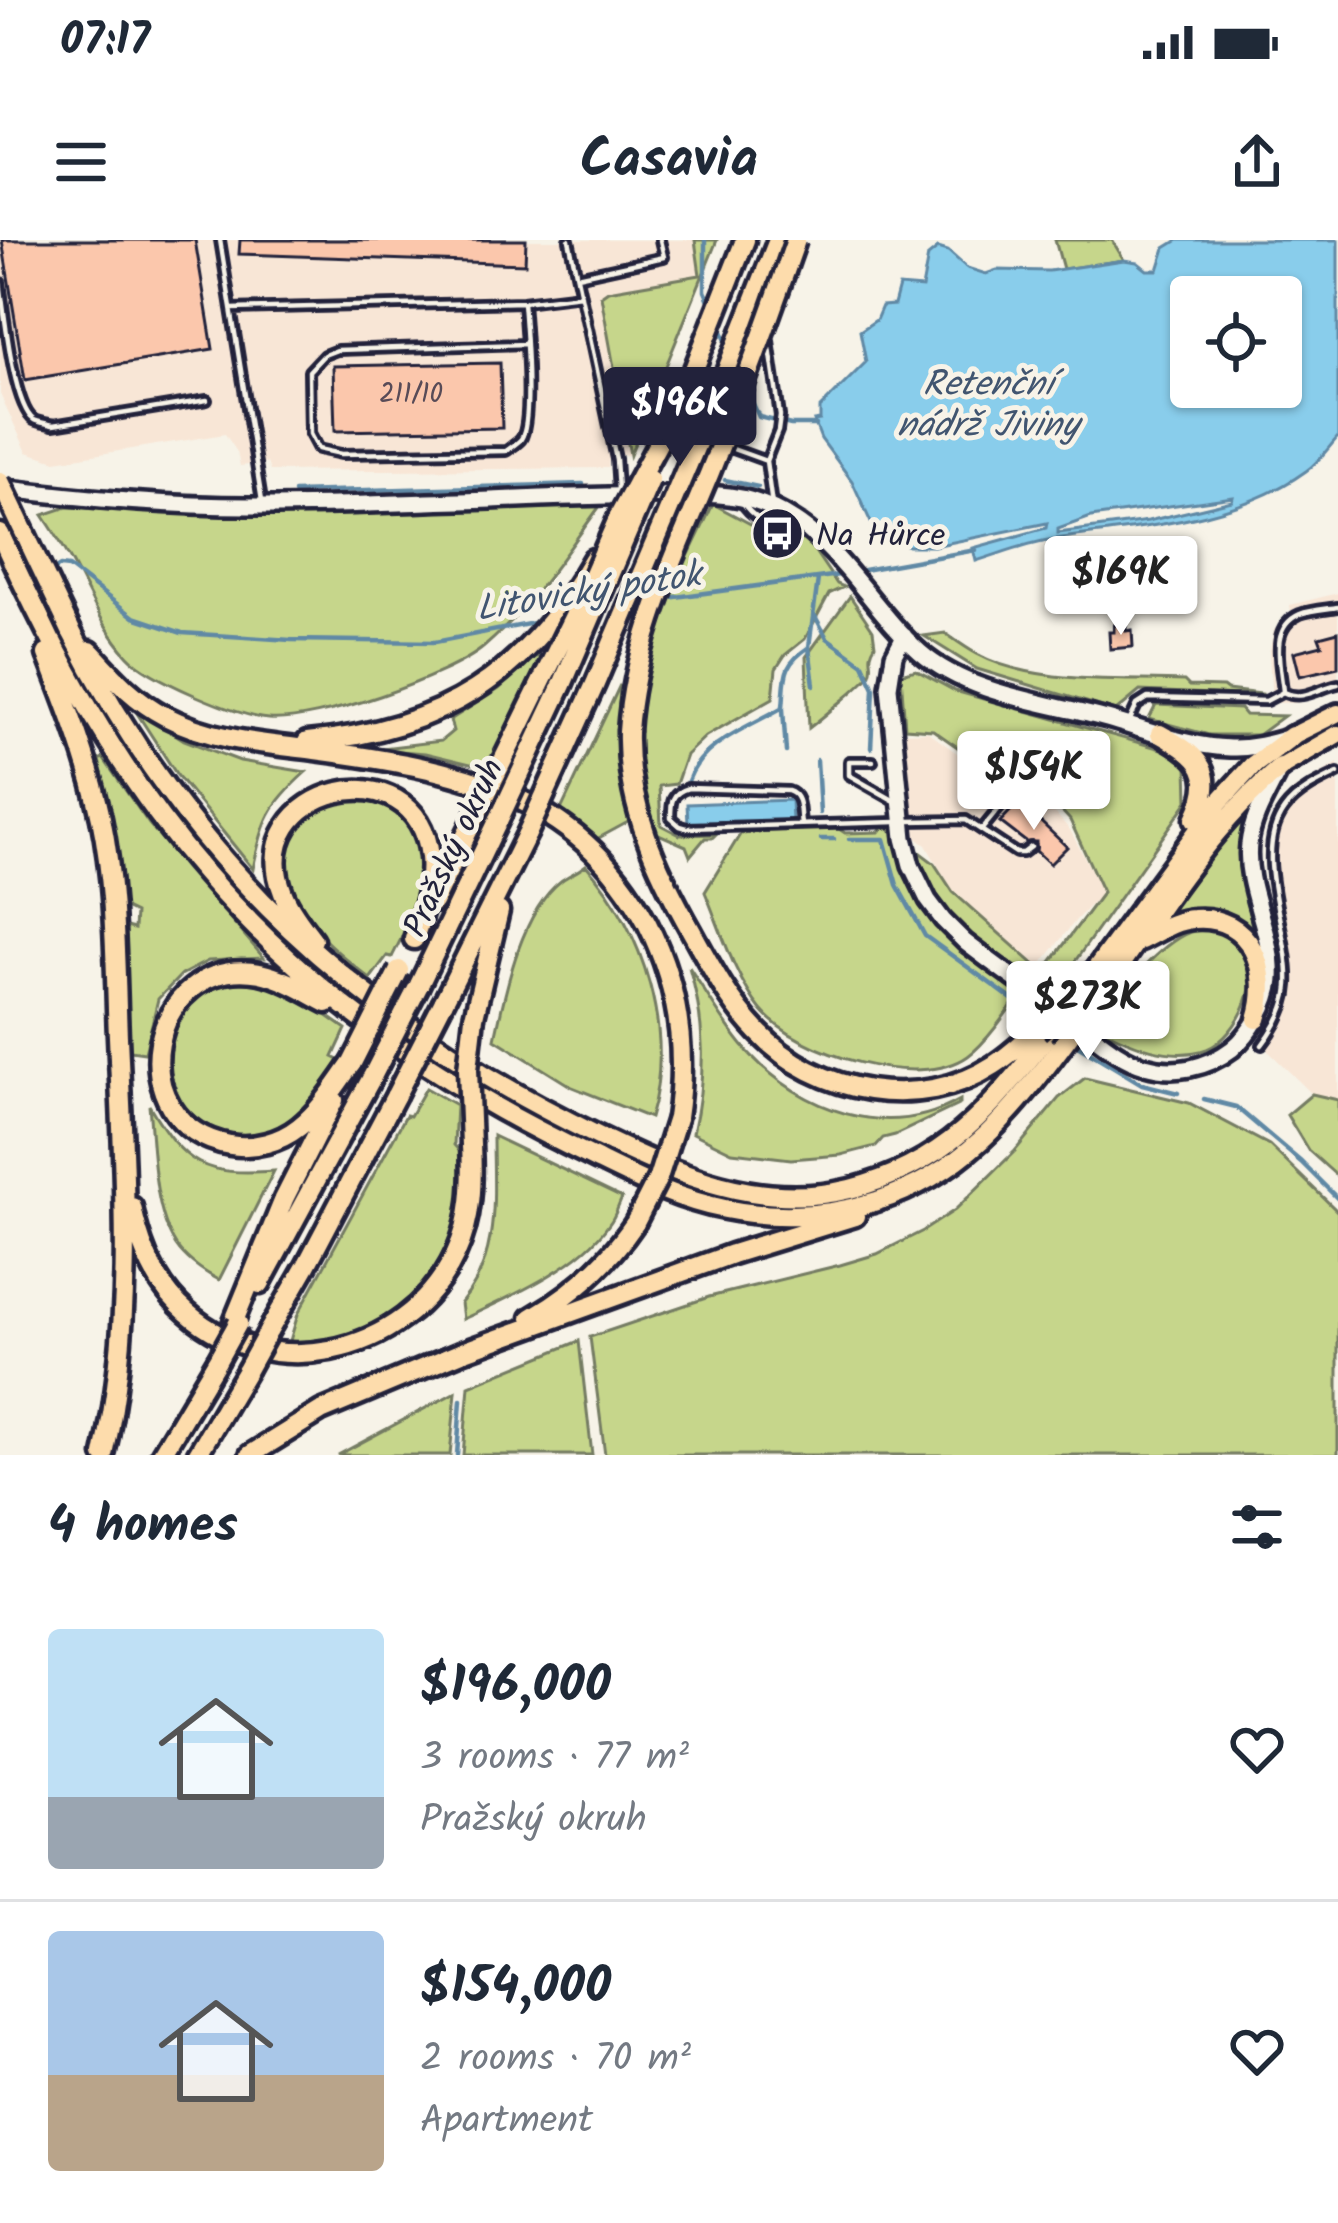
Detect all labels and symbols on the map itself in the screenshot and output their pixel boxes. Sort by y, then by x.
water label: Retenční nádrž Jiviny [897,357,1084,455]
pin: $196K [596,367,764,469]
house number: 211/10 [379,373,443,416]
bus stop icon: Na Hůrce [749,506,805,562]
place label: Na Hůrce [816,511,946,564]
pin: $169K [1037,536,1205,638]
water label: Litovický potok [472,547,710,639]
pin: $154K [950,731,1118,833]
street label: Pražský okruh [391,750,520,947]
pin: $273K [1004,961,1172,1063]

